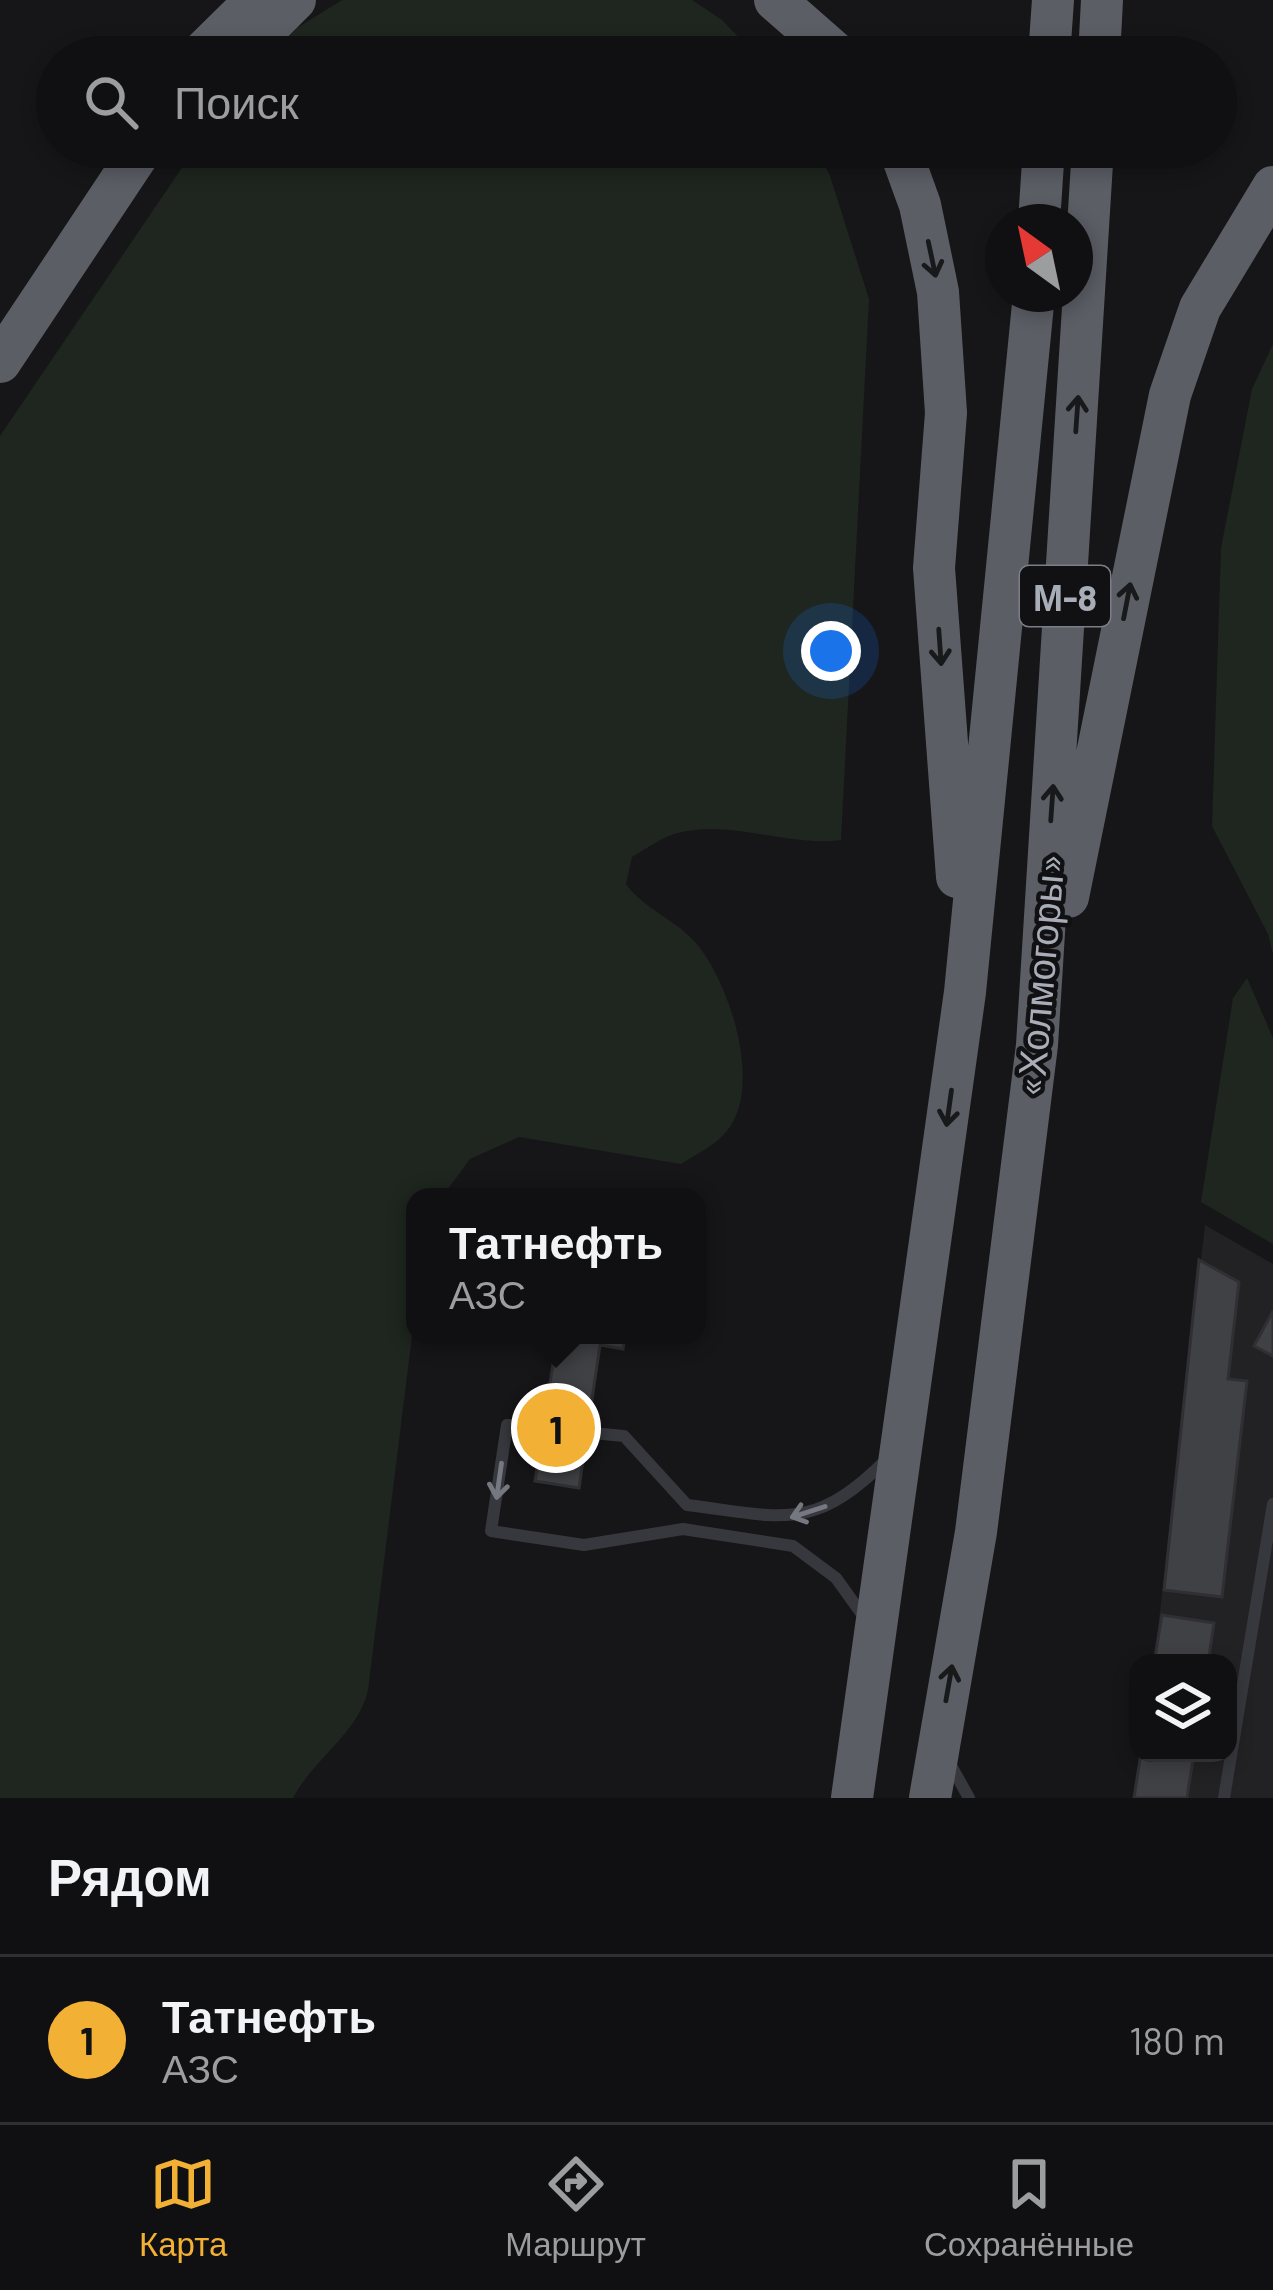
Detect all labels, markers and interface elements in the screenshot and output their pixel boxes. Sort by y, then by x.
search box [36,36,1237,168]
icon: search [78,69,144,135]
text: Поиск [174,74,299,128]
north arrow [985,204,1093,312]
one-way arrow [921,239,944,278]
one-way arrow [1065,395,1088,434]
road number: М-8 [1020,566,1110,626]
one-way arrow [1117,583,1139,622]
your location [801,621,861,681]
one-way arrow [929,627,952,666]
one-way arrow [1041,784,1064,823]
street label: «Холмогоры» [1005,851,1073,1099]
one-way arrow [937,1087,960,1126]
popup [406,1188,706,1344]
text: Татнефть [449,1214,663,1268]
text: АЗС [449,1270,526,1317]
pin: 1 [517,1383,595,1473]
one-way arrow [487,1460,510,1499]
one-way arrow [789,1502,827,1524]
map controls [1129,1654,1237,1762]
button: layers [1129,1654,1237,1762]
one-way arrow [939,1664,962,1703]
text: Рядом [48,1845,212,1906]
text: Татнефть [162,1988,376,2042]
text: 1 [80,2016,94,2063]
text: 180 m [1129,2016,1225,2063]
text: АЗС [162,2044,239,2091]
tab: Карта [139,2151,227,2264]
tab: Маршрут [505,2151,646,2264]
tab: Сохранённые [924,2151,1134,2264]

